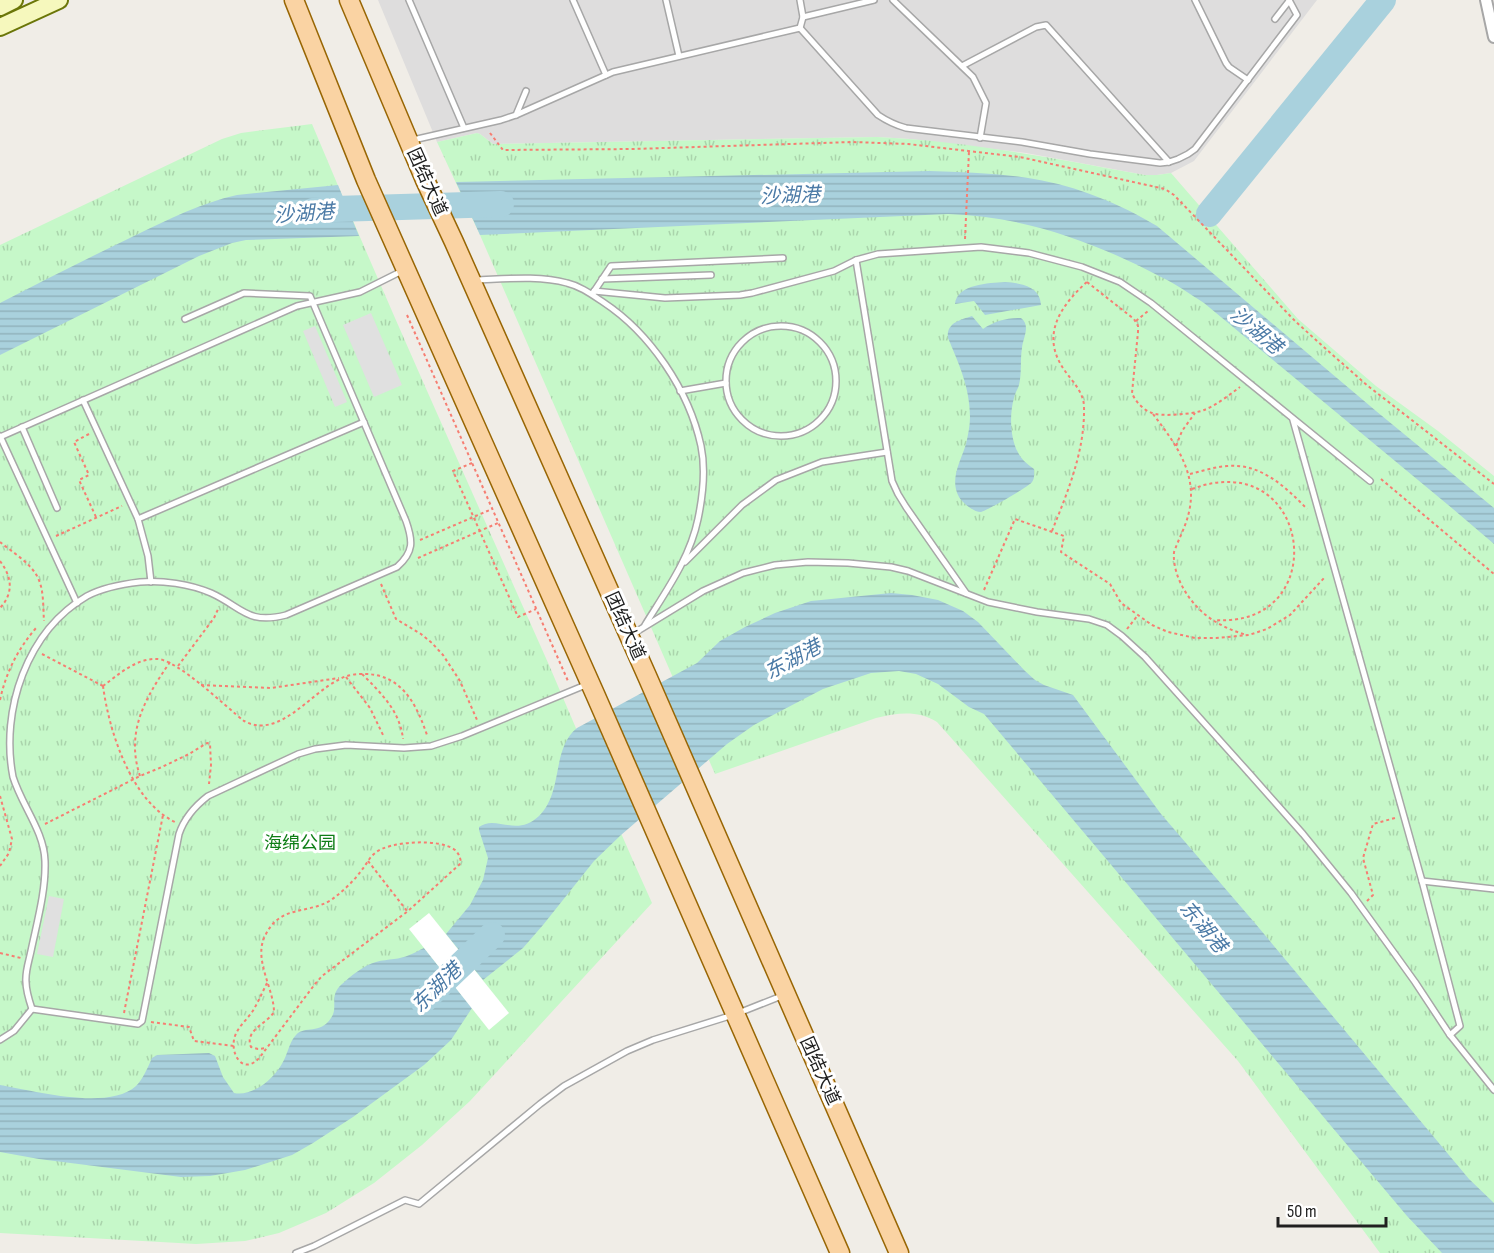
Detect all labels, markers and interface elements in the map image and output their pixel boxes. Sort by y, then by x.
street label: 团结大道 [403,145,451,219]
water label: 沙湖港 [760,183,823,209]
water label: 沙湖港 [273,200,338,228]
water label: 沙湖港 [1225,303,1289,361]
street label: 团结大道 [601,589,649,663]
water label: 东湖港 [761,634,828,685]
park label: 海绵公园 [264,833,336,854]
water label: 东湖港 [1175,896,1233,960]
water label: 东湖港 [407,956,469,1017]
street label: 团结大道 [796,1034,844,1108]
scale bar [1278,1190,1386,1228]
text: 50 m [1287,1201,1317,1222]

